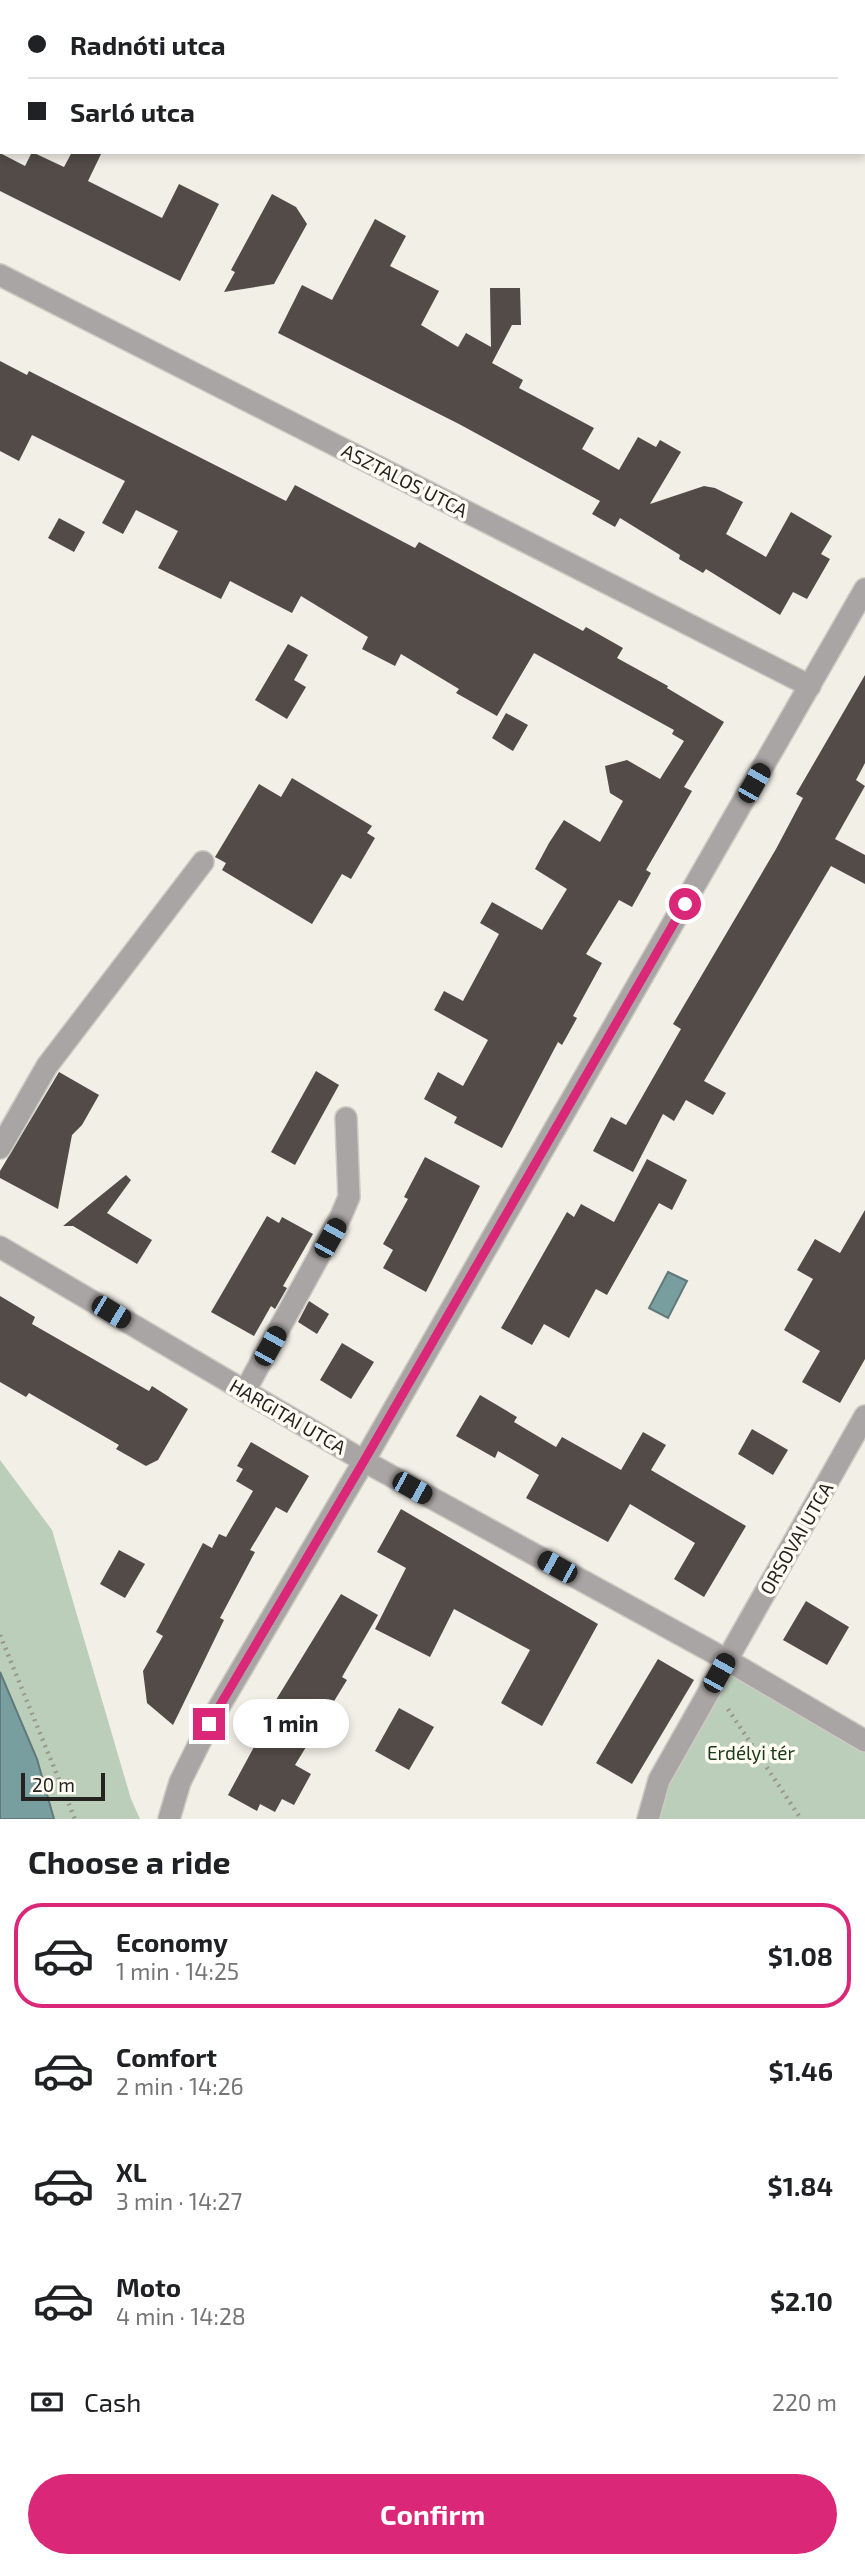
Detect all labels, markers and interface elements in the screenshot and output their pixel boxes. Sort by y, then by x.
text: Radnóti utca [70,29,226,60]
text: Sarló utca [70,96,195,127]
street label: ASZTALOS UTCA [338,438,472,522]
car [735,760,774,806]
route start [669,888,701,920]
car [311,1215,350,1261]
car [88,1292,135,1332]
car [251,1323,290,1369]
street label: HARGITAI UTCA [226,1373,350,1459]
car [389,1469,436,1507]
street label: ORSOVAI UTCA [755,1478,837,1598]
car [534,1548,581,1586]
car [700,1650,739,1696]
callout: 1 min [234,1700,349,1748]
route end [193,1708,225,1740]
text: 1 min [263,1709,319,1737]
park label: Erdélyi tér [707,1741,795,1764]
scale bar [21,1770,105,1802]
text: 20 m [32,1773,75,1796]
text: Choose a ride [28,1842,231,1880]
icon: car [32,1924,95,1987]
text: Economy [116,1926,228,1957]
text: $1.08 [768,1940,833,1971]
text: 1 min · 14:25 [116,1957,239,1985]
icon: car [32,2039,95,2102]
text: Comfort [116,2041,217,2072]
text: $1.46 [769,2055,833,2086]
text: 2 min · 14:26 [116,2072,244,2100]
icon: car [32,2154,95,2217]
text: XL [116,2156,147,2187]
text: $1.84 [768,2170,833,2201]
text: 3 min · 14:27 [116,2187,242,2215]
icon: car [32,2269,95,2332]
text: Moto [116,2271,181,2302]
text: $2.10 [770,2285,833,2316]
text: 4 min · 14:28 [116,2302,246,2330]
icon: cash [28,2383,66,2421]
text: Cash [84,2386,141,2417]
text: 220 m [772,2388,837,2416]
button: Confirm [28,2474,837,2554]

